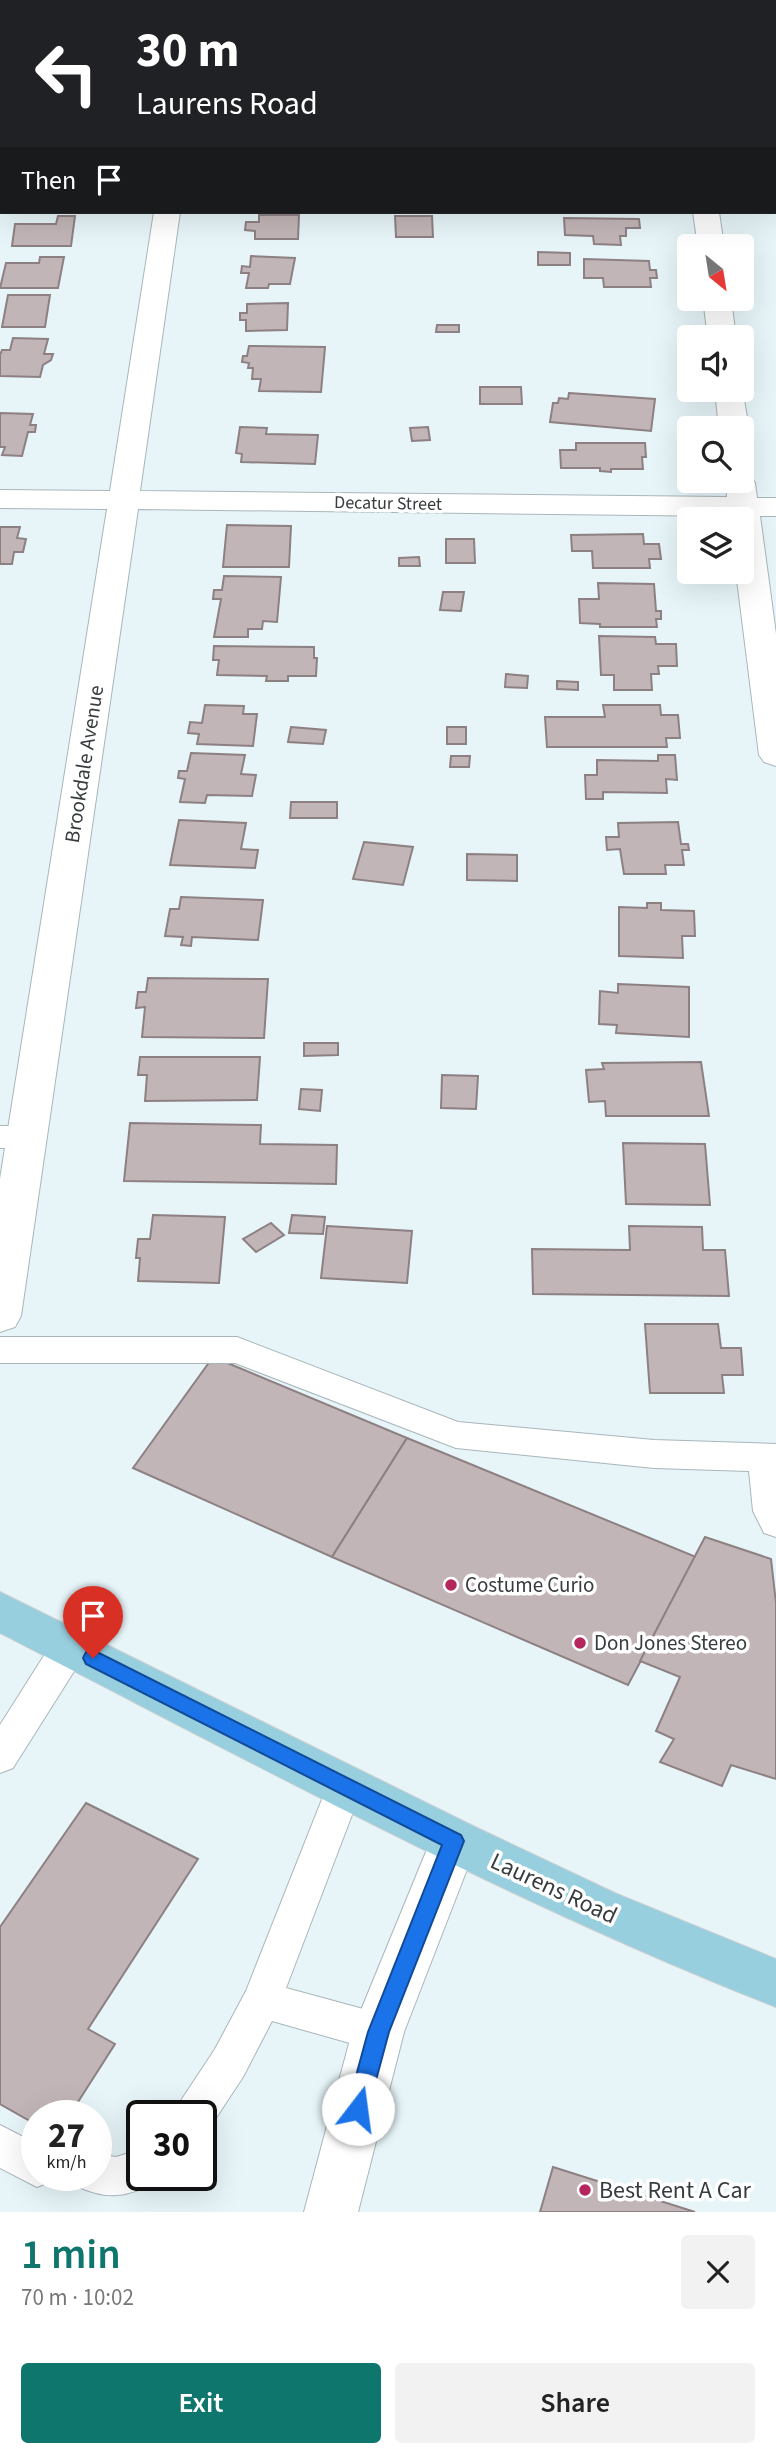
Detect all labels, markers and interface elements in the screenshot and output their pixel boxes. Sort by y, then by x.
text: 30 m [136,16,240,86]
icon: left [21,28,112,119]
text: Laurens Road [136,81,318,127]
icon: arrive [90,161,128,199]
text: Then [21,162,76,199]
north arrow [677,234,754,312]
map controls [677,234,754,584]
button: sound [677,325,754,402]
button: search [677,416,754,493]
street label: Decatur Street [334,490,442,517]
button: layers [677,507,754,584]
street label: Brookdale Avenue [57,683,111,845]
place label: Costume Curio [465,1570,594,1600]
marker: Costume Curio [443,1577,459,1593]
pin [63,1586,123,1658]
icon: arrive [74,1597,112,1635]
place label: Don Jones Stereo [594,1628,747,1658]
marker: Don Jones Stereo [572,1635,588,1651]
street label: Laurens Road [485,1844,623,1933]
position arrow [321,2072,395,2146]
speed limit sign: 30 [126,2100,217,2191]
text: 27 [48,2111,85,2161]
text: km/h [47,2150,86,2175]
place label: Best Rent A Car [599,2173,751,2208]
marker: Best Rent A Car [577,2182,593,2198]
text: 1 min [21,2225,121,2285]
button: close [681,2235,755,2309]
text: 70 m · 10:02 [21,2281,134,2314]
button: Exit [21,2363,381,2443]
button: Share [395,2363,755,2443]

